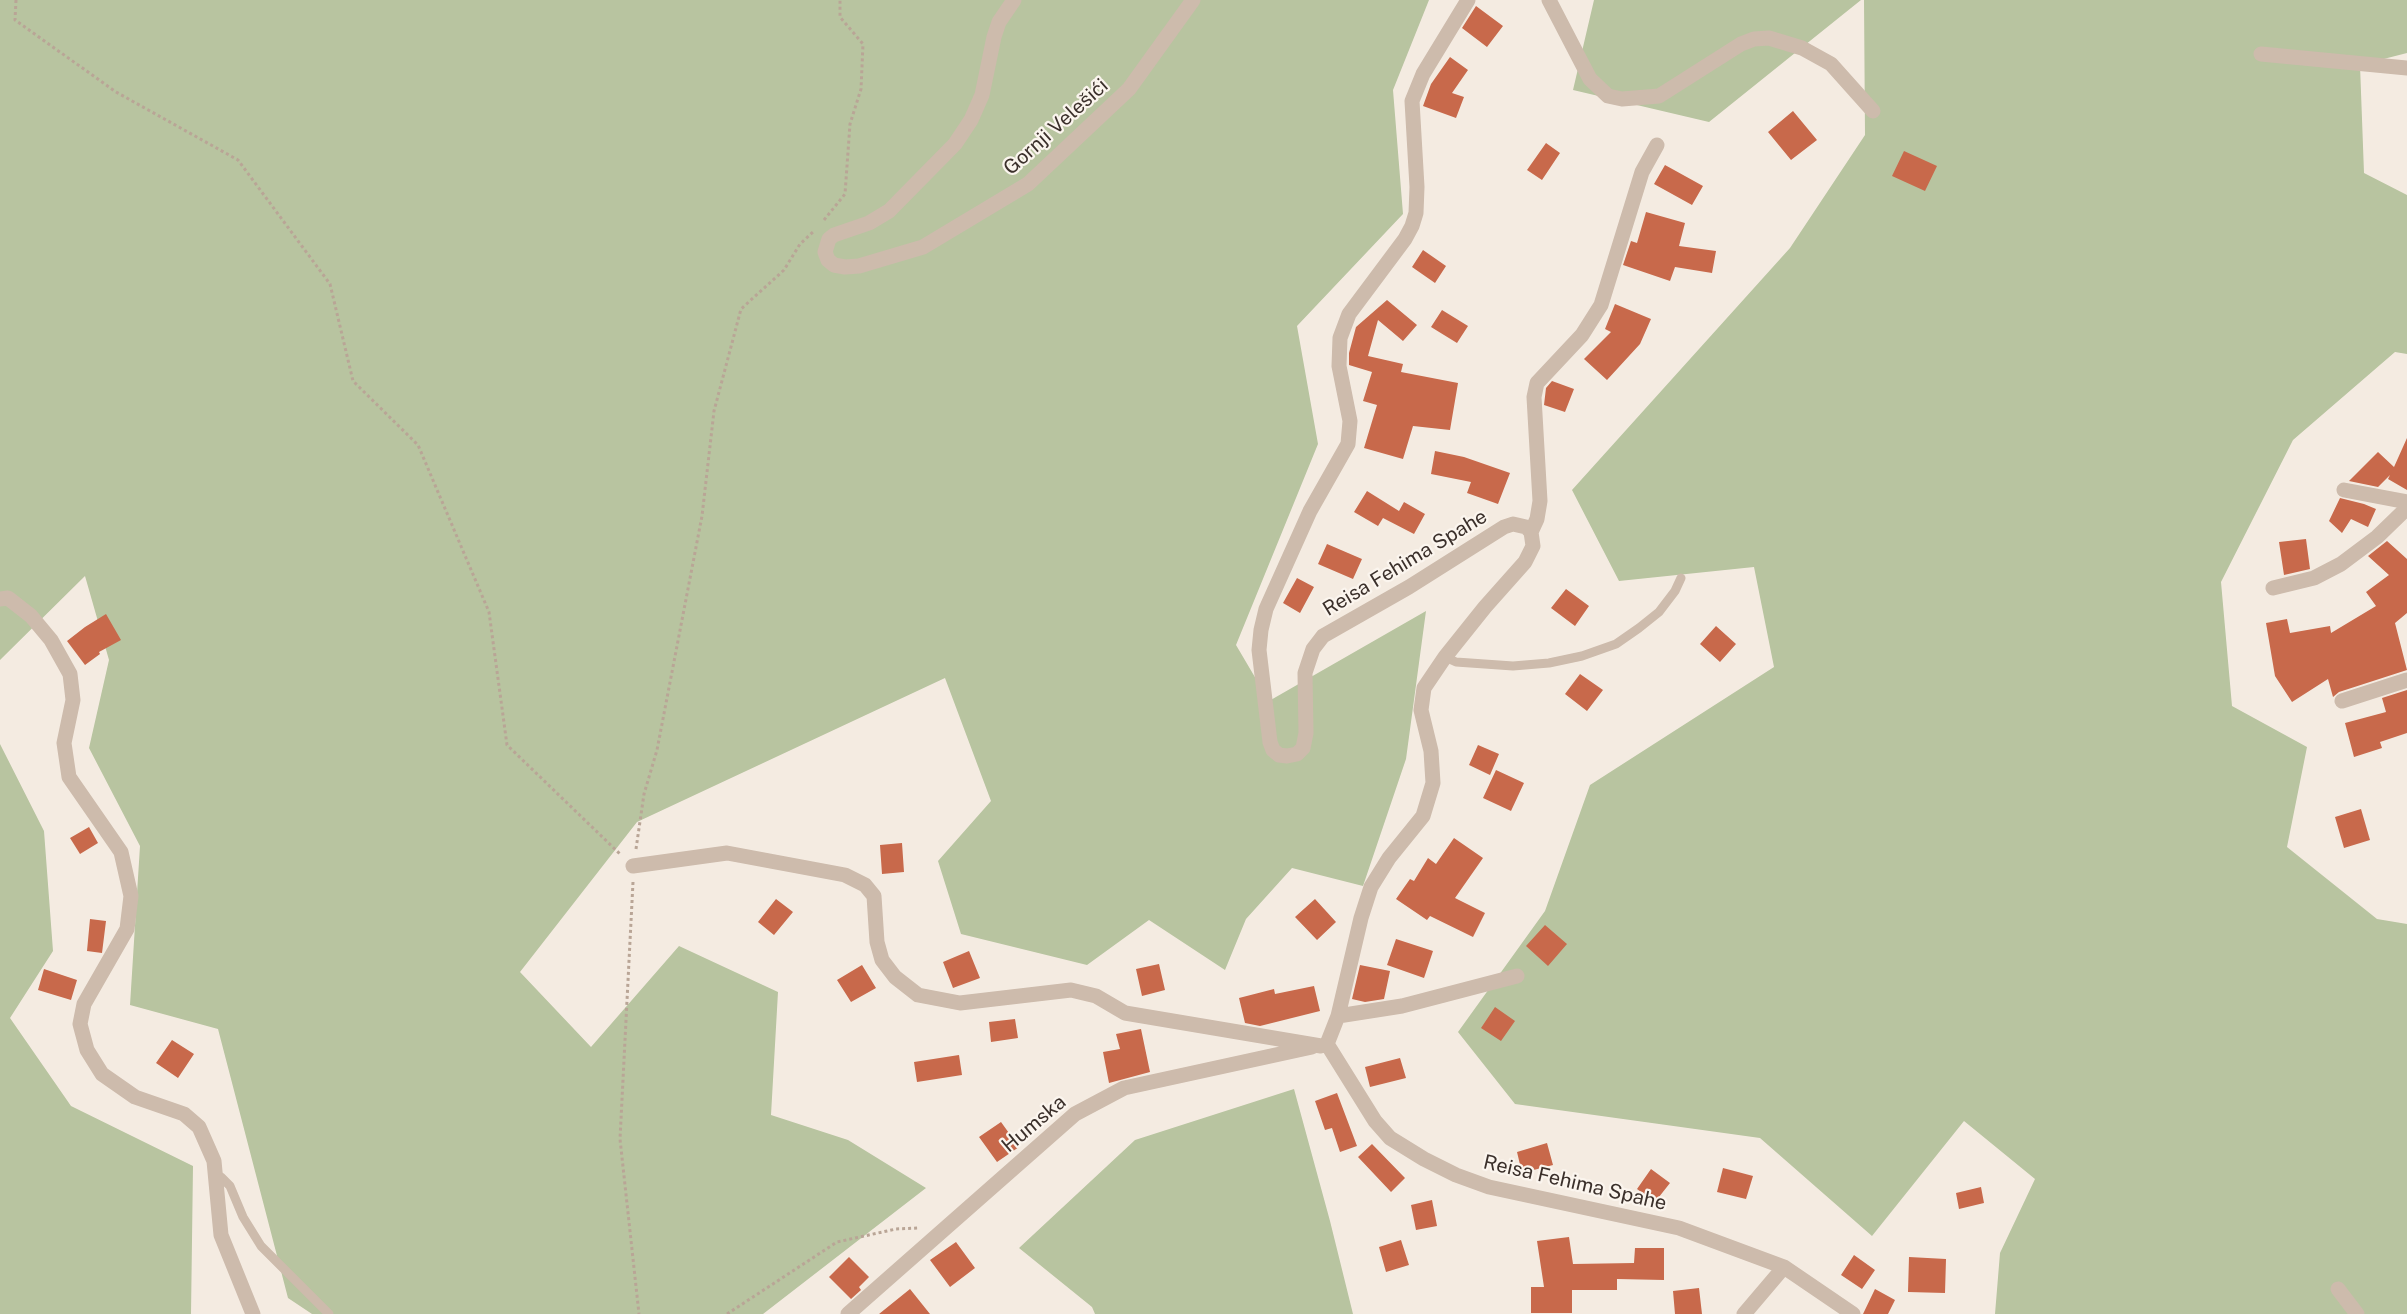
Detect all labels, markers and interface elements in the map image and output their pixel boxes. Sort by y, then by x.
street label: Gornji Velešići [999,74,1113,180]
street label: Reisa Fehima Spahe [1319,504,1491,622]
street label: Humska [997,1090,1071,1158]
street label: Reisa Fehima Spahe [1481,1150,1669,1216]

